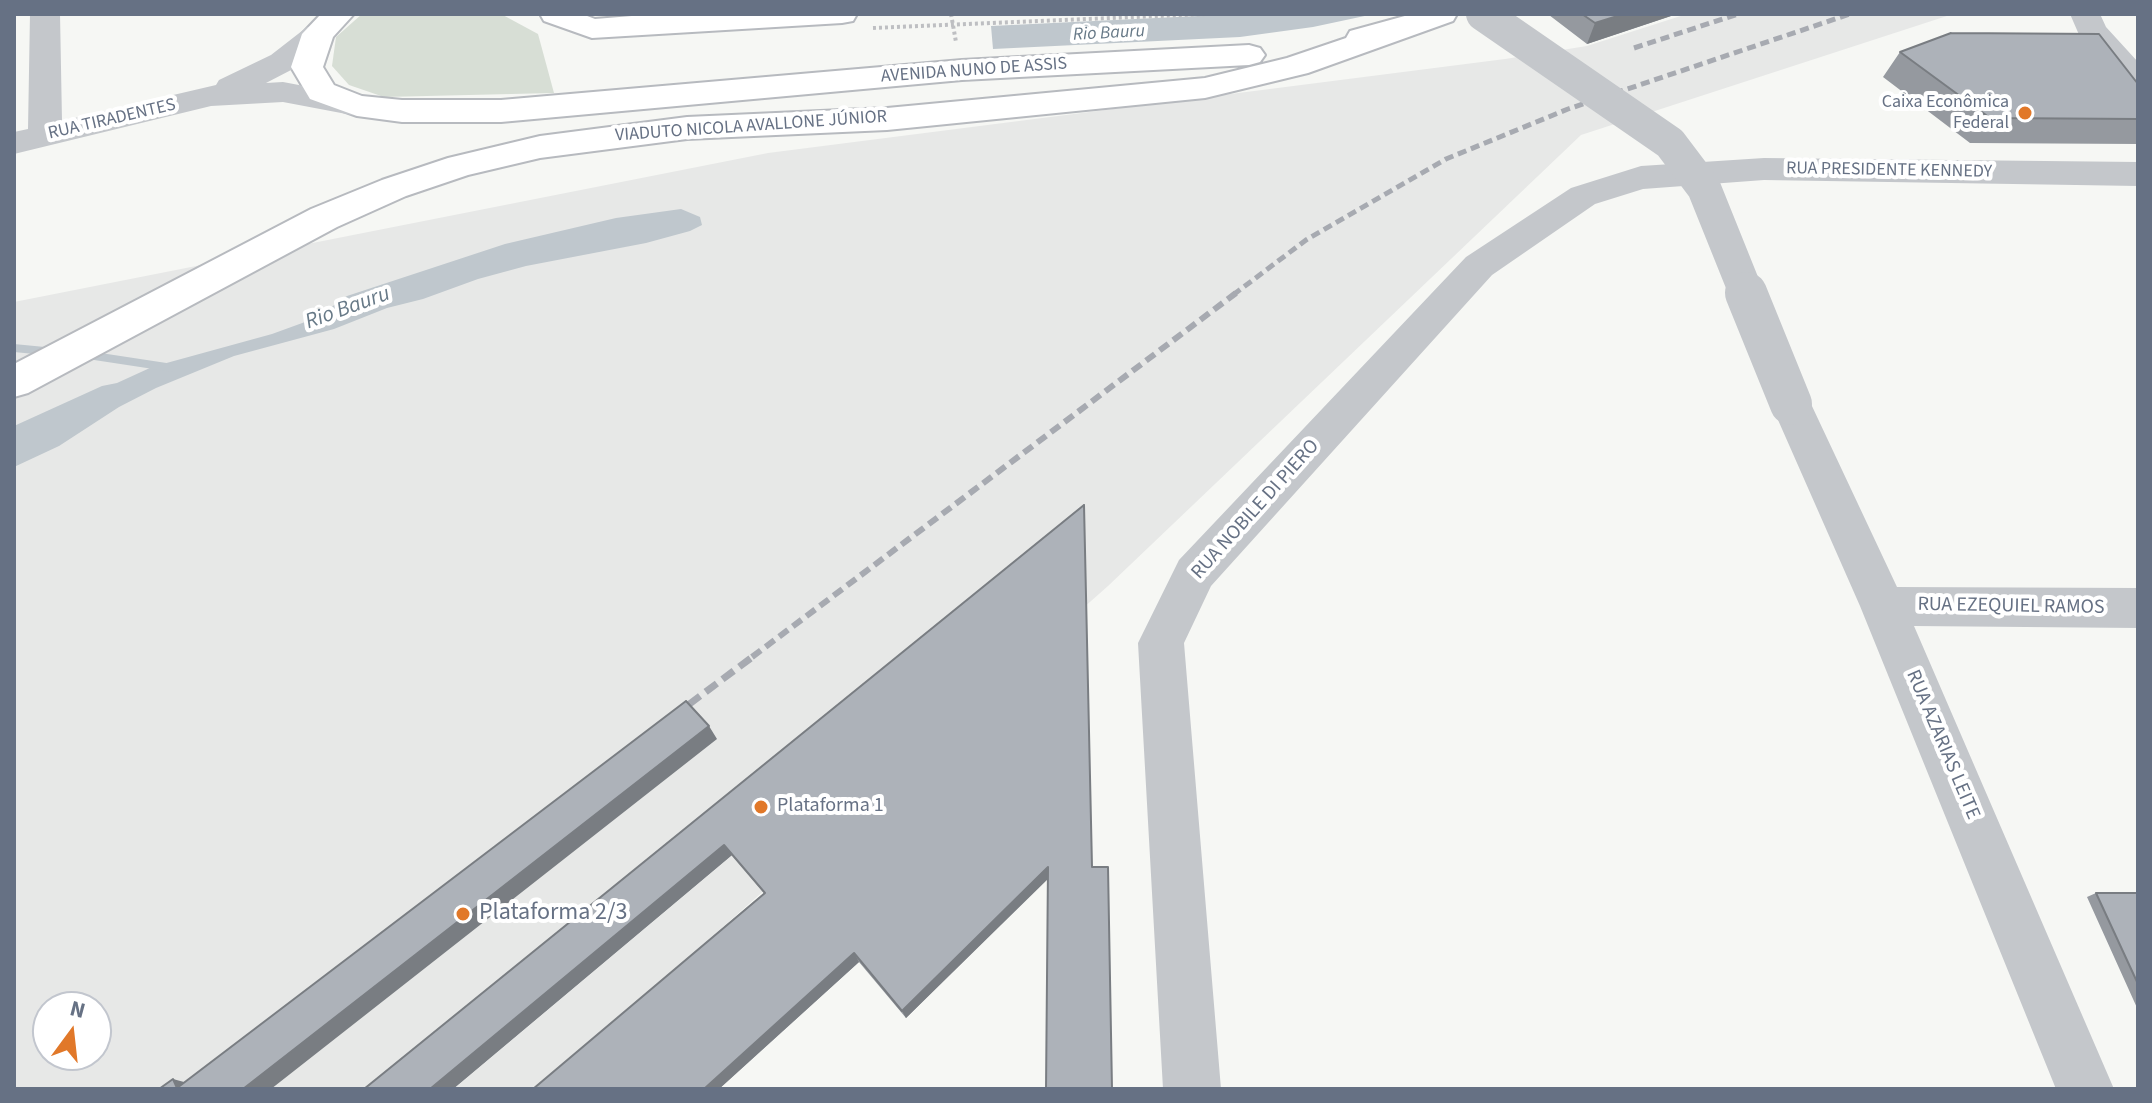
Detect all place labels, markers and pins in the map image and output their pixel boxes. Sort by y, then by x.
place label: Caixa Econômica Federal [1882,92,2009,134]
marker: Caixa Econômica Federal [2016,104,2034,122]
place label: Plataforma 1 [777,795,884,819]
marker: Plataforma 1 [752,798,770,816]
place label: Plataforma 2/3 [479,900,627,928]
marker: Plataforma 2/3 [454,905,472,923]

